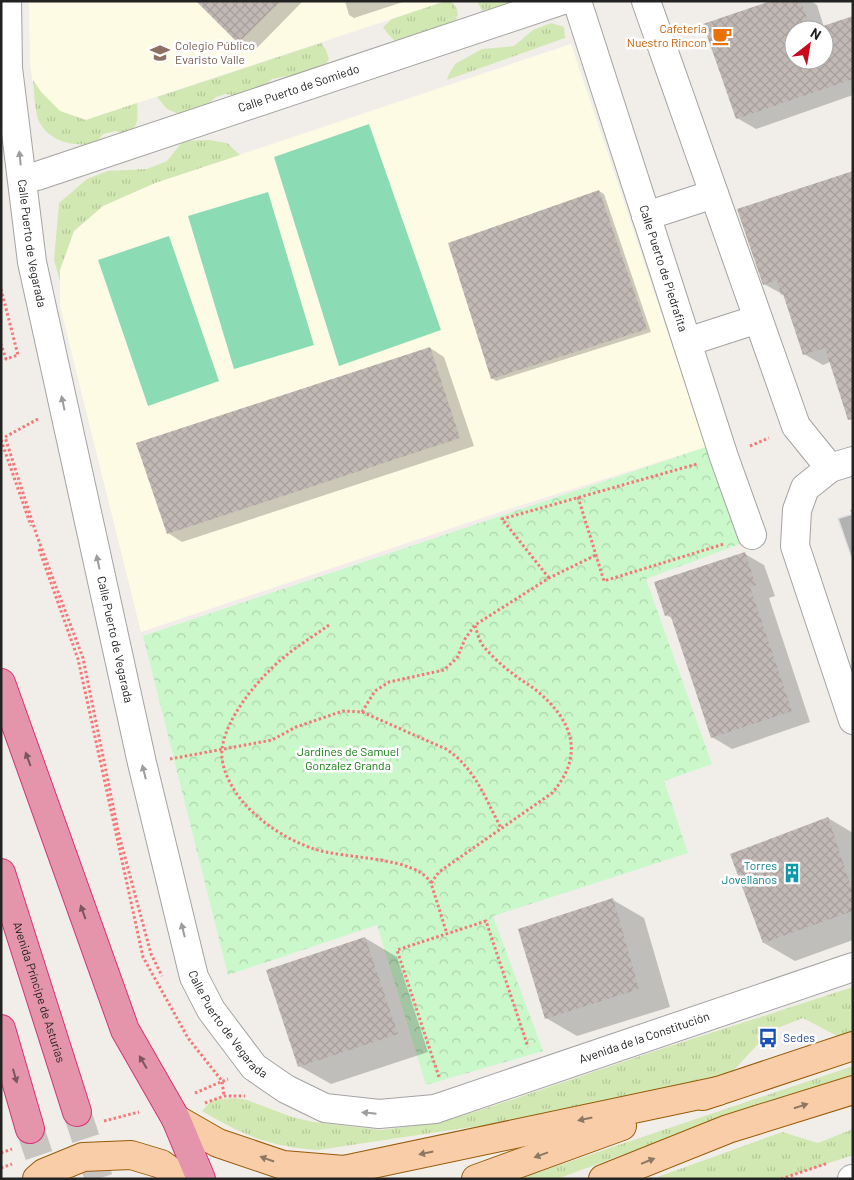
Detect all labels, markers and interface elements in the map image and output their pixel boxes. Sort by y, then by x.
north arrow [784,20,834,70]
place label: Cafeteria Nuestro Rincon [627,21,707,49]
text: N [808,24,824,43]
cafe icon: Cafeteria Nuestro Rincon [711,25,733,47]
place label: Colegio Público Evaristo Valle [175,38,255,66]
school or university icon: Colegio Público Evaristo Valle [149,42,171,64]
street label: Calle Puerto de Somiedo [236,61,361,114]
one-way arrow [16,149,24,165]
street label: Calle Puerto de Vegarada [16,178,50,308]
street label: Calle Puerto de Piedrafita [637,203,691,333]
one-way arrow [59,395,67,410]
one-way arrow [94,554,102,569]
street label: Calle Puerto de Vegarada [95,575,137,704]
park label: Jardines de Samuel Gonzalez Granda [297,744,399,772]
one-way arrow [24,751,31,766]
one-way arrow [140,764,148,779]
place label: Torres Jovellanos [722,858,777,886]
building icon: Torres Jovellanos [781,862,803,884]
one-way arrow [79,904,86,919]
street label: Avenida Príncipe de Asturias [11,920,69,1064]
one-way arrow [179,922,187,937]
street label: Calle Puerto de Vegarada [187,969,270,1080]
street label: Avenida de la Constitución [577,1008,711,1066]
bus stop icon: Sedes [757,1027,779,1049]
place label: Sedes [783,1030,815,1044]
one-way arrow [139,1055,148,1069]
one-way arrow [11,1068,19,1083]
one-way arrow [794,1102,809,1109]
one-way arrow [361,1109,377,1117]
one-way arrow [578,1115,593,1123]
one-way arrow [418,1149,434,1157]
one-way arrow [533,1151,548,1159]
one-way arrow [259,1155,274,1162]
one-way arrow [641,1157,656,1165]

